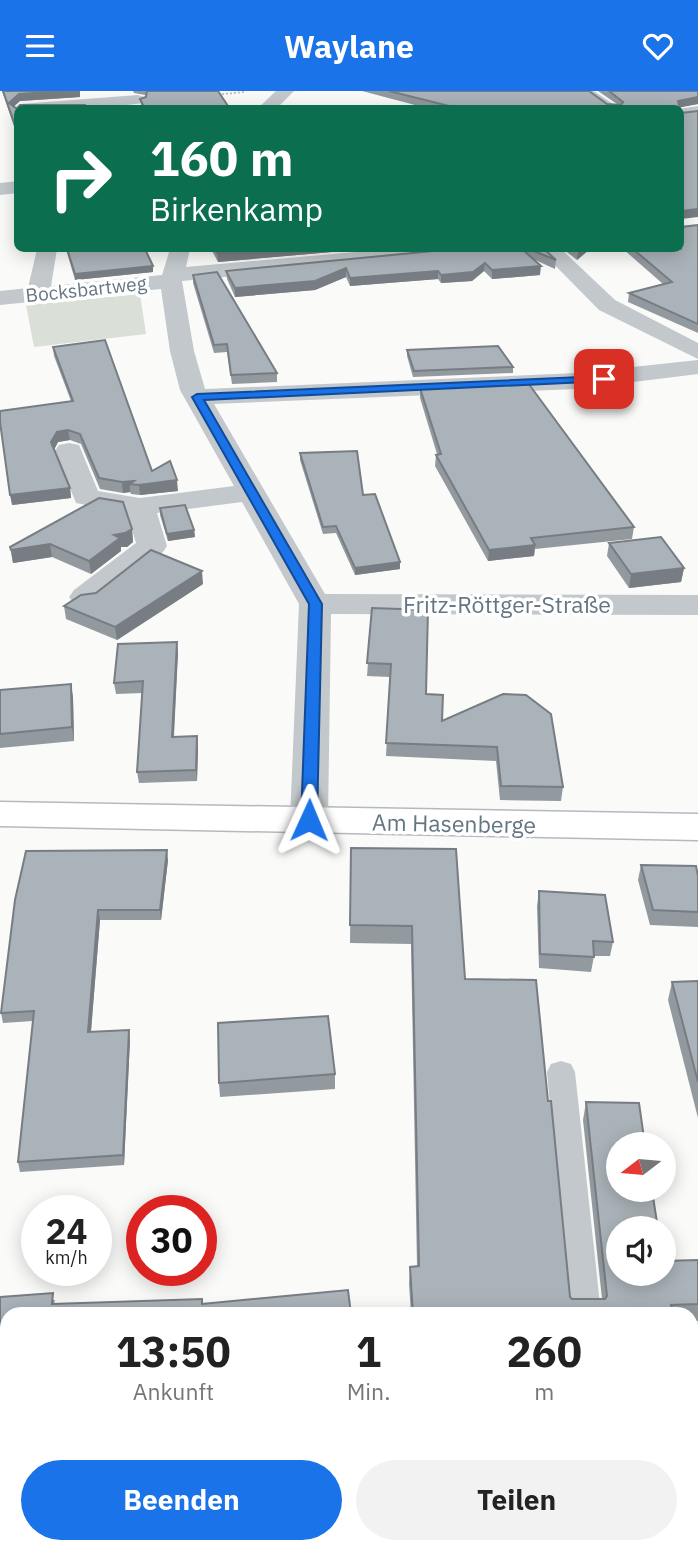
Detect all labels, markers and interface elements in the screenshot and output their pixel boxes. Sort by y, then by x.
text: Waylane [284,25,414,67]
icon: menu [21,27,59,65]
icon: heart [639,27,677,65]
text: 160 m [150,126,294,189]
icon: right [35,133,126,224]
text: Birkenkamp [150,188,323,230]
street label: Bocksbartweg [24,271,148,307]
pin [574,349,634,409]
icon: arrive [585,360,623,398]
street label: Fritz-Röttger-Straße [403,589,611,619]
position arrow [272,783,346,857]
street label: Am Hasenberge [372,807,536,839]
north arrow [606,1132,676,1202]
map controls [606,1132,676,1286]
speed limit sign: 30 [126,1195,217,1286]
text: 24 [45,1208,88,1254]
button: sound [606,1216,676,1286]
text: km/h [45,1246,88,1269]
text: 13:50 [116,1324,231,1379]
text: 1 [356,1324,381,1379]
text: 260 [506,1324,582,1379]
text: Ankunft [133,1376,214,1406]
text: Min. [347,1376,390,1406]
text: m [534,1376,554,1406]
button: Beenden [21,1460,342,1540]
button: Teilen [356,1460,677,1540]

